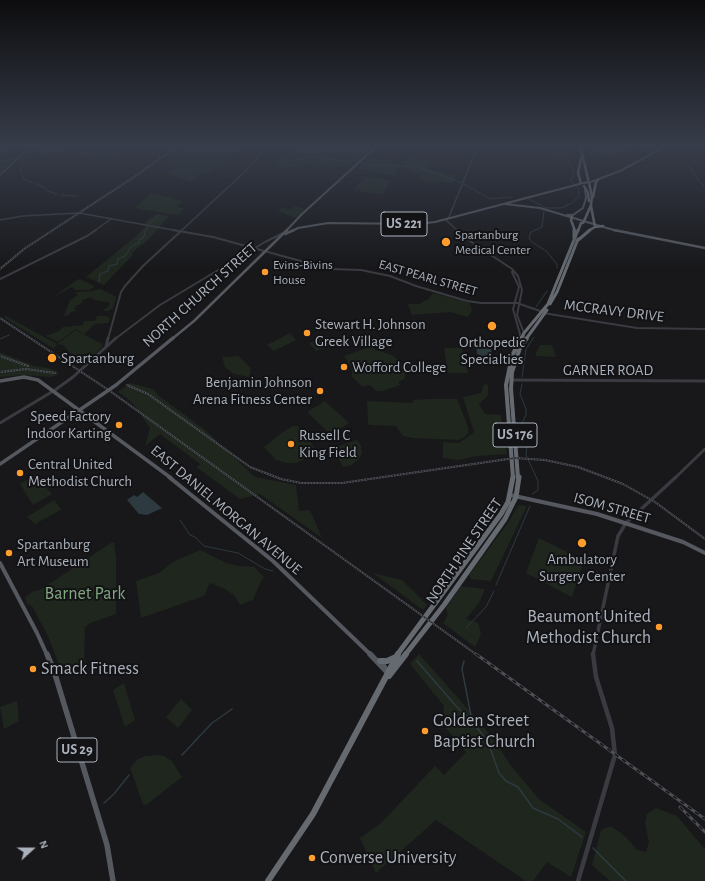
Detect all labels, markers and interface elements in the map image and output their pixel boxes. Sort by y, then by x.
road number: US 221 [381,212,427,236]
place label: Spartanburg Medical Center [455,227,530,258]
marker: Spartanburg Medical Center [440,236,452,248]
street label: NORTH CHURCH STREET [139,239,261,351]
street label: EAST PEARL STREET [377,256,479,300]
place label: Evins-Bivins House [273,257,333,288]
marker: Evins-Bivins House [260,267,270,277]
street label: MCCRAVY DRIVE [563,296,665,326]
place label: Stewart H. Johnson Greek Village [315,315,426,350]
marker: Orthopedic Specialties [486,320,498,332]
marker: Stewart H. Johnson Greek Village [302,328,312,338]
place label: Orthopedic Specialties [459,333,525,368]
place label: Spartanburg [61,349,134,367]
marker: Spartanburg [46,352,58,364]
place label: Wofford College [352,358,446,376]
street label: GARNER ROAD [563,361,653,379]
marker: Wofford College [339,362,349,372]
place label: Benjamin Johnson Arena Fitness Center [193,373,312,408]
marker: Benjamin Johnson Arena Fitness Center [315,386,325,396]
place label: Speed Factory Indoor Karting [27,407,111,442]
marker: Speed Factory Indoor Karting [114,420,124,430]
road number: US 176 [493,423,537,447]
place label: Russell C King Field [299,426,357,461]
marker: Russell C King Field [286,439,296,449]
street label: EAST DANIEL MORGAN AVENUE [147,441,305,579]
place label: Central United Methodist Church [28,455,132,490]
marker: Central United Methodist Church [15,468,25,478]
street label: ISOM STREET [571,488,653,528]
street label: NORTH PINE STREET [422,495,506,607]
place label: Spartanburg Art Museum [17,535,90,570]
marker: Ambulatory Surgery Center [576,537,588,549]
marker: Spartanburg Art Museum [4,548,14,558]
place label: Ambulatory Surgery Center [539,550,625,585]
park label: Barnet Park [45,583,125,605]
place label: Beaumont United Methodist Church [526,606,651,648]
marker: Beaumont United Methodist Church [654,622,664,632]
place label: Smack Fitness [41,658,139,680]
marker: Smack Fitness [28,664,38,674]
place label: Golden Street Baptist Church [433,710,535,752]
marker: Golden Street Baptist Church [420,726,430,736]
road number: US 29 [57,738,97,762]
north arrow [12,829,52,869]
text: N [37,839,50,850]
place label: Converse University [320,847,456,869]
marker: Converse University [307,853,317,863]

